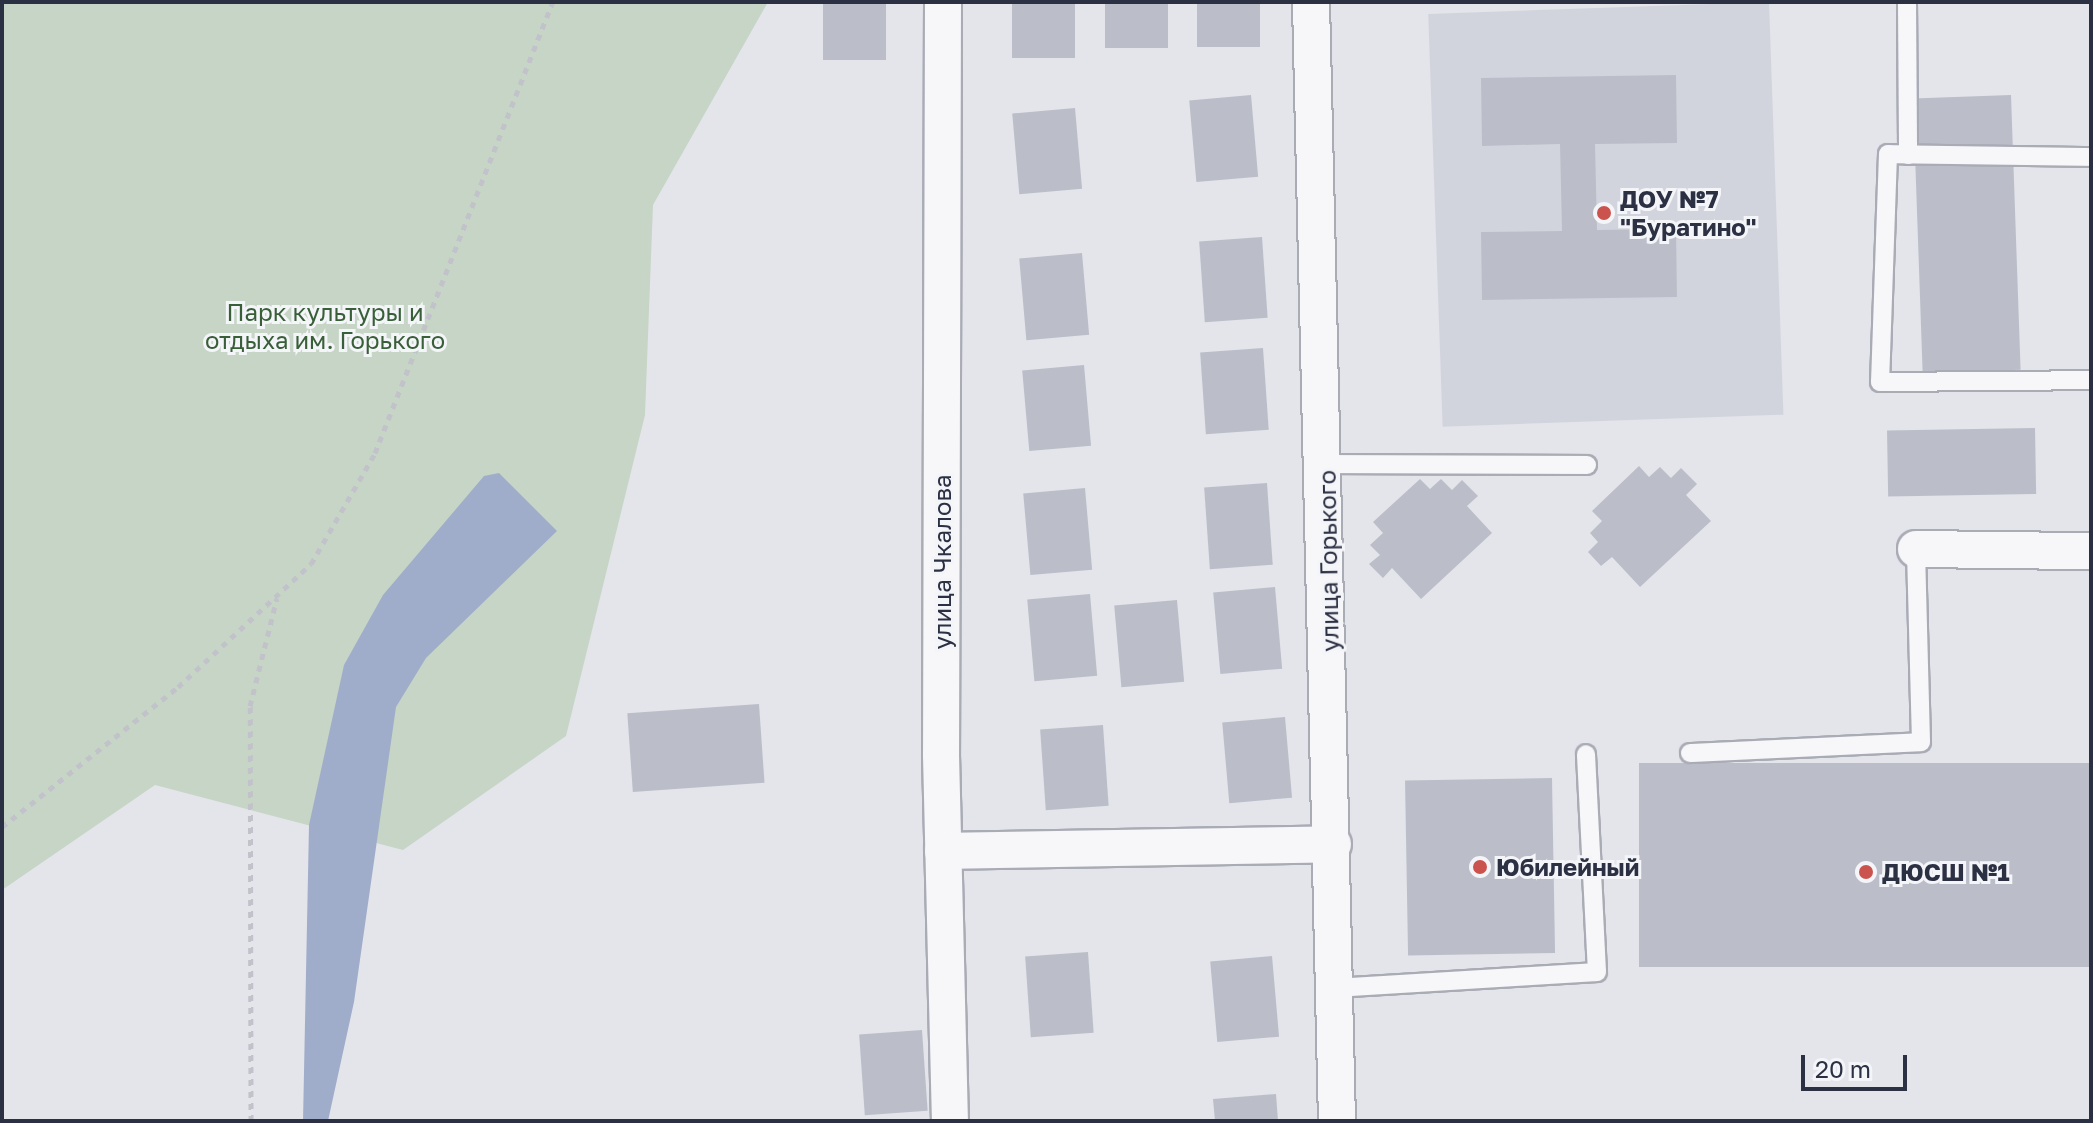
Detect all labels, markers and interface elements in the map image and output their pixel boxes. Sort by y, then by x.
place label: ДОУ №7 "Буратино" [1620,185,1757,241]
marker: ДОУ №7 "Буратино" [1595,204,1613,222]
park label: Парк культуры и отдыха им. Горького [205,298,445,354]
street label: улица Горького [1312,470,1344,652]
street label: улица Чкалова [928,474,956,650]
place label: Юбилейный [1496,853,1639,881]
marker: Юбилейный [1471,858,1489,876]
place label: ДЮСШ №1 [1882,858,2010,886]
marker: ДЮСШ №1 [1857,863,1875,881]
scale bar [1805,1039,1911,1089]
text: 20 m [1815,1054,1871,1083]

